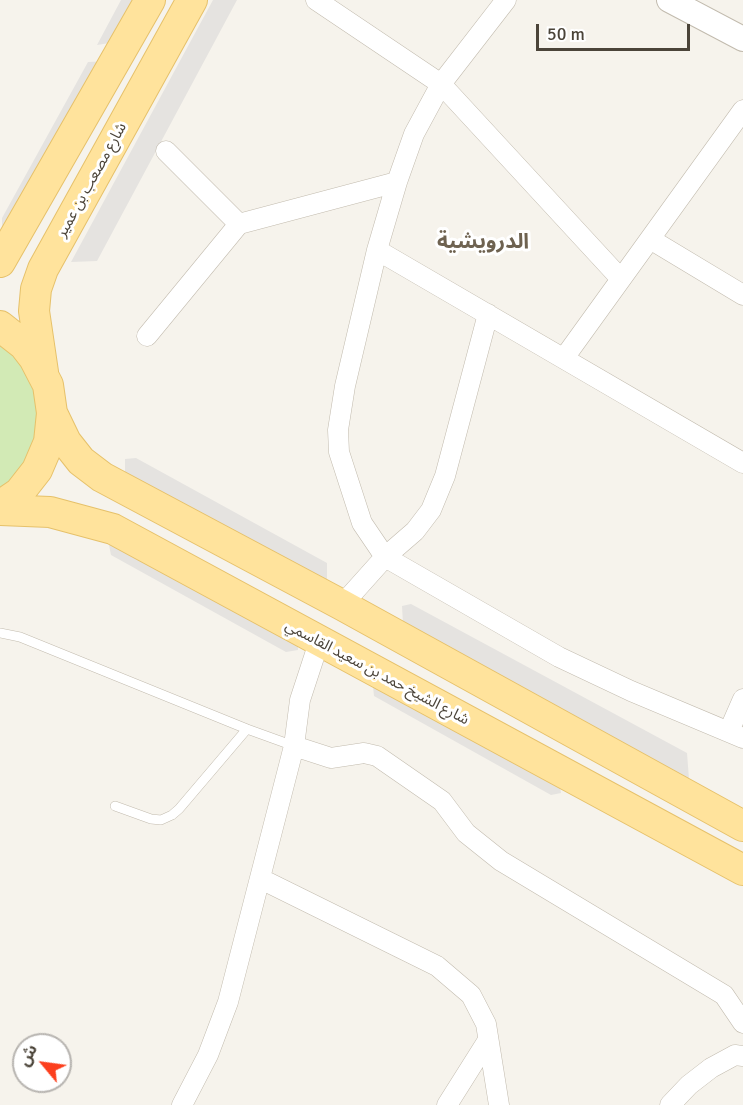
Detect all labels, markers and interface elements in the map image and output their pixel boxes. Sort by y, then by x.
scale bar [539,12,694,50]
text: 50 m [547,23,585,45]
street label: شارع مصعب بن عمير [53,120,131,240]
district label: الدرويشية [437,229,529,255]
street label: شارع الشيخ حمد بن سعيد القاسمي [282,617,472,729]
north arrow [12,1033,72,1093]
text: ش [14,1041,42,1070]

